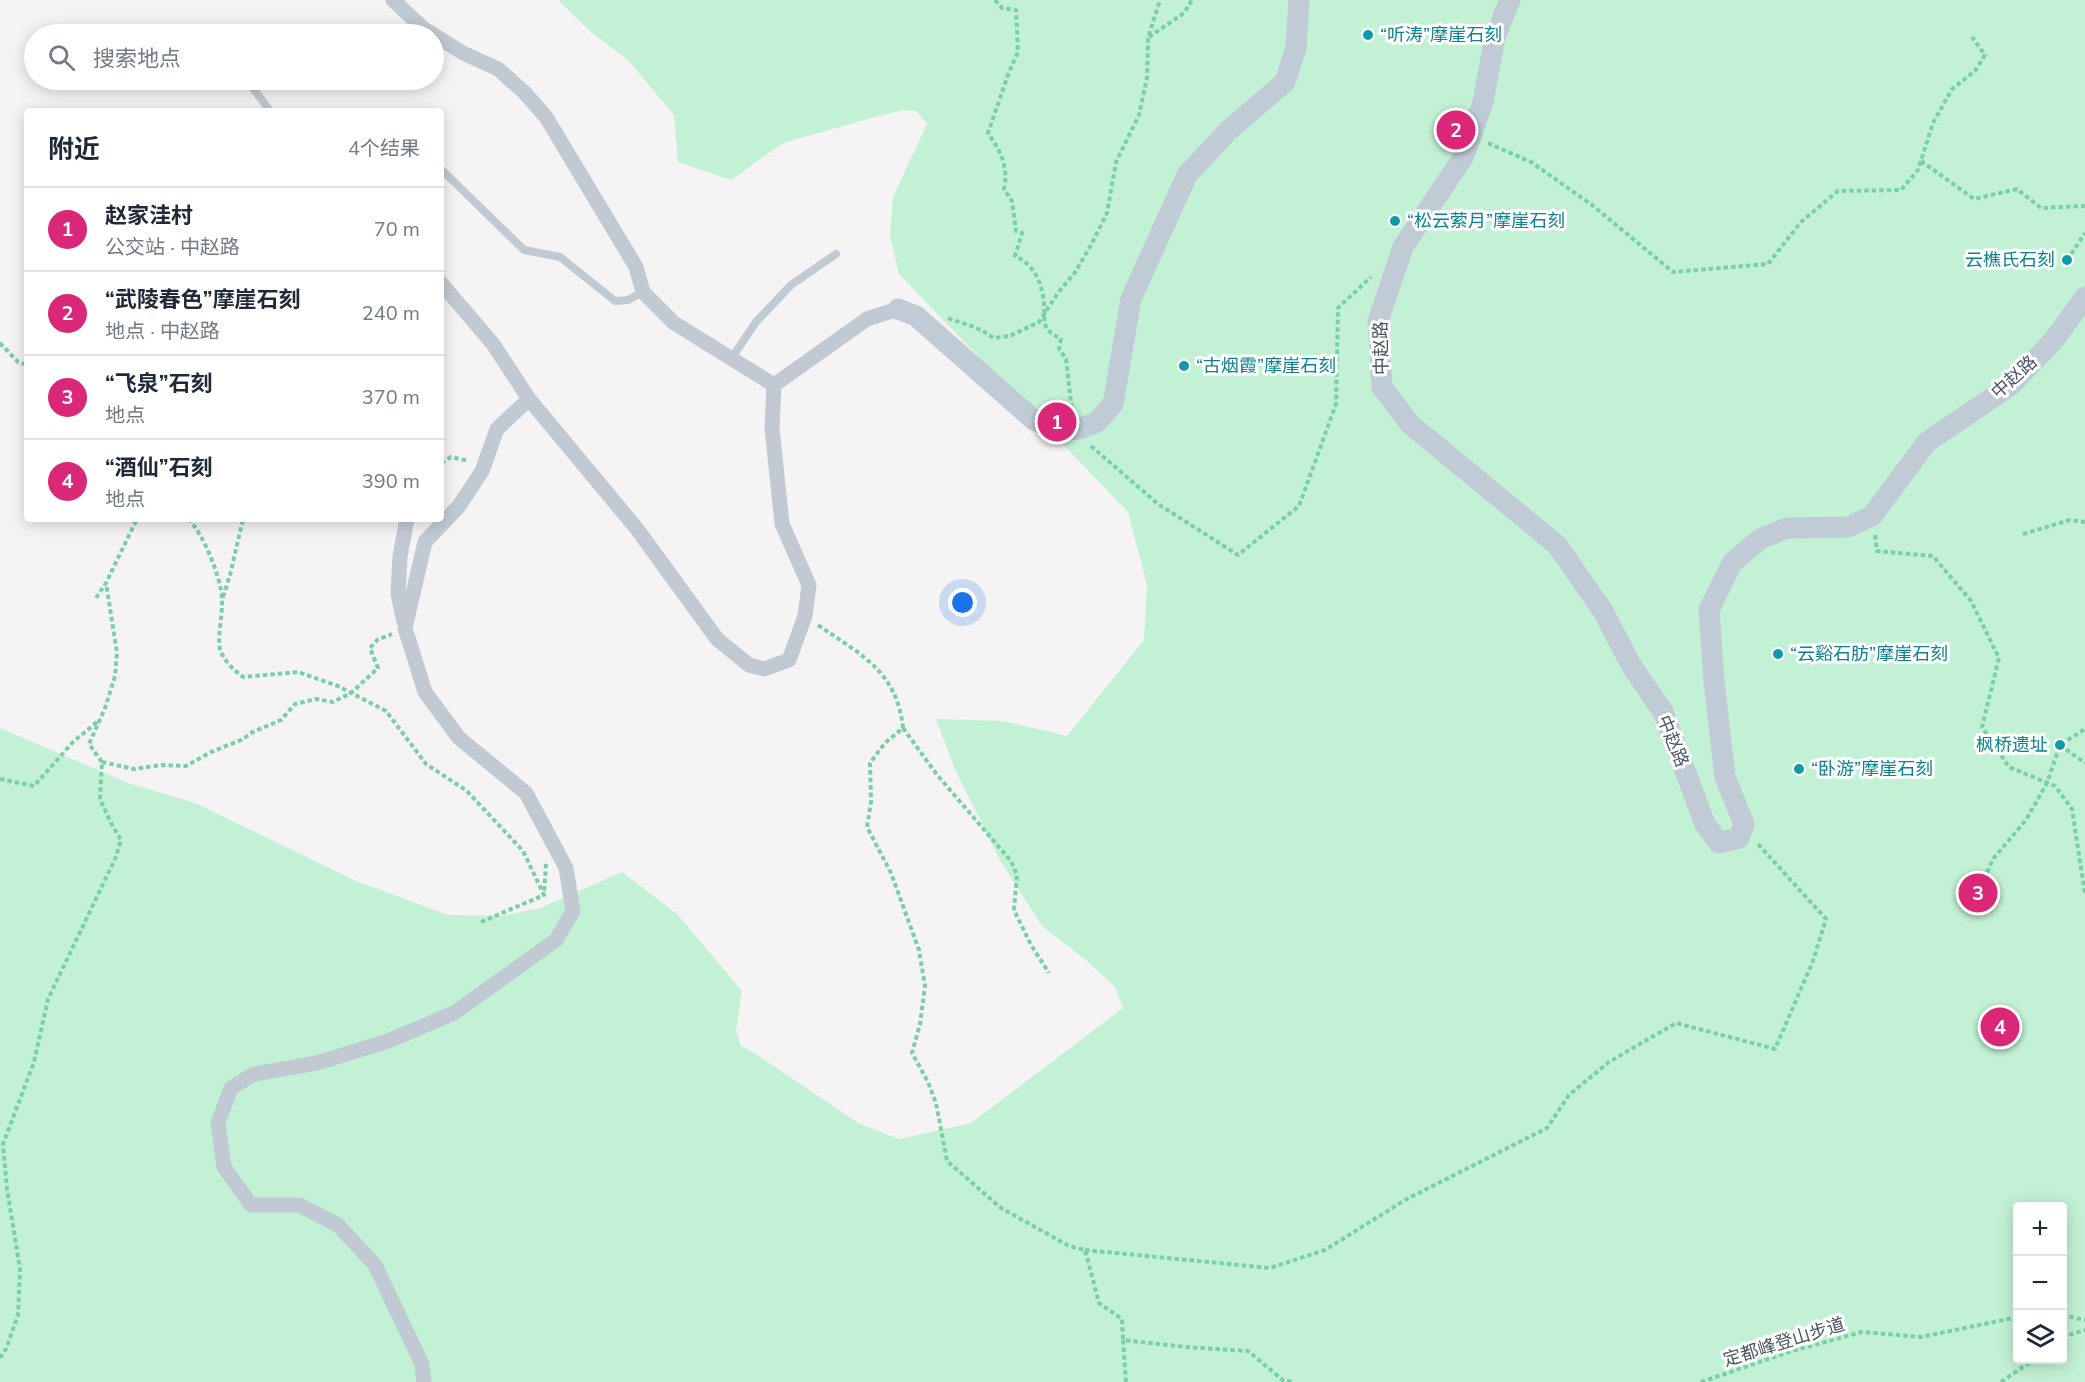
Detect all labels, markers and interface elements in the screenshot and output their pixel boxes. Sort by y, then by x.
place label: “听涛”摩崖石刻 [1380,23,1502,47]
search box [24,24,444,90]
marker: “听涛”摩崖石刻 [1361,28,1375,42]
icon: search [45,41,78,74]
text: 搜索地点 [93,44,181,74]
pin: 2 [1436,108,1476,152]
text: 附近 [48,132,100,167]
text: 4个结果 [348,135,420,162]
text: 赵家洼村 [105,201,193,231]
place label: “松云萦月”摩崖石刻 [1407,209,1565,233]
marker: “松云萦月”摩崖石刻 [1388,214,1402,228]
text: 1 [62,216,74,243]
text: 70 m [374,216,420,243]
text: 公交站 · 中赵路 [105,234,240,261]
place label: 云樵氏石刻 [1965,248,2055,272]
marker: 云樵氏石刻 [2060,253,2074,267]
text: “武陵春色”摩崖石刻 [105,285,301,315]
text: 2 [62,300,74,327]
text: 240 m [362,300,420,327]
text: 地点 · 中赵路 [105,318,220,345]
street label: 中赵路 [1369,321,1393,375]
street label: 中赵路 [1986,350,2042,404]
place label: “古烟霞”摩崖石刻 [1196,354,1336,378]
marker: “古烟霞”摩崖石刻 [1177,359,1191,373]
text: “飞泉”石刻 [105,369,213,399]
text: 3 [62,384,74,411]
text: 370 m [362,384,420,411]
pin: 1 [1038,400,1076,444]
text: 地点 [105,402,145,429]
text: “酒仙”石刻 [105,453,213,483]
text: 4 [62,468,74,495]
text: 390 m [362,468,420,495]
text: 地点 [105,486,145,513]
your location [948,588,977,617]
place label: “云谿石肪”摩崖石刻 [1790,642,1948,666]
marker: “云谿石肪”摩崖石刻 [1771,647,1785,661]
street label: 中赵路 [1652,711,1694,771]
place label: 枫桥遗址 [1976,733,2048,757]
marker: 枫桥遗址 [2053,738,2067,752]
place label: “卧游”摩崖石刻 [1811,757,1933,781]
marker: “卧游”摩崖石刻 [1792,762,1806,776]
pin: 3 [1958,870,1998,916]
pin: 4 [1980,1004,2020,1050]
map controls [2013,1202,2067,1364]
button: + [2013,1202,2067,1256]
button: − [2013,1256,2067,1310]
button: layers [2013,1310,2067,1364]
street label: 定都峰登山步道 [1720,1312,1848,1372]

